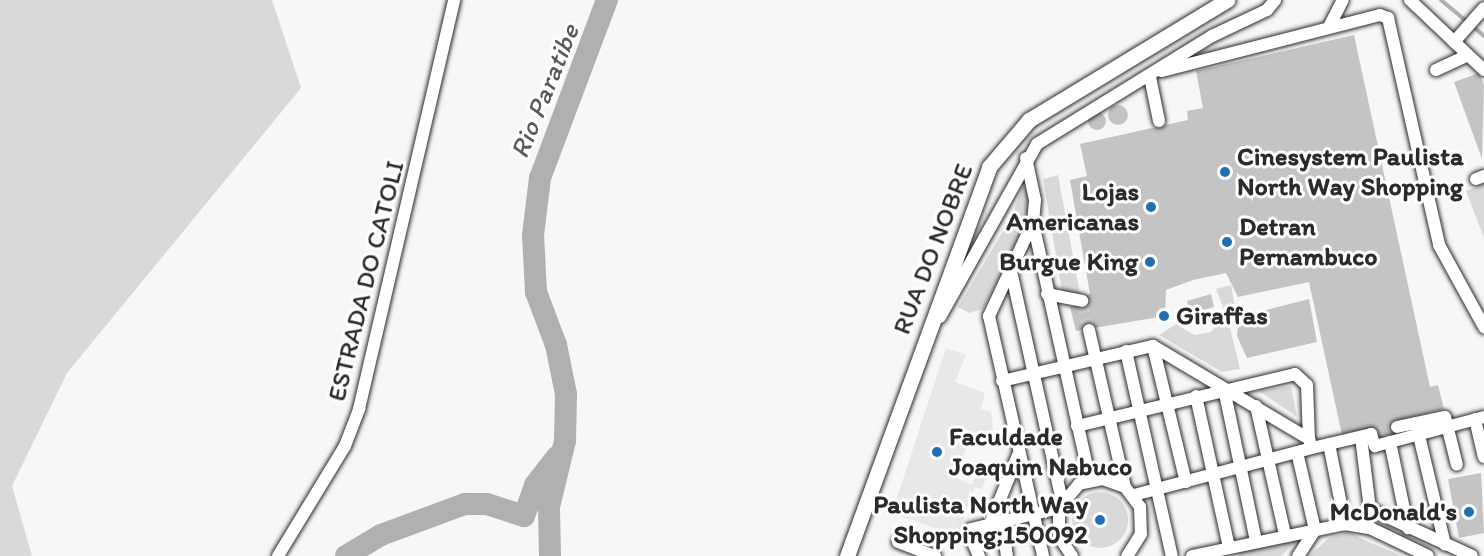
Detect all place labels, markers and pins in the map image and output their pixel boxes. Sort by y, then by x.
place label: Cinesystem Paulista North Way Shopping [1237,141,1463,202]
marker: Cinesystem Paulista North Way Shopping [1218,165,1232,179]
place label: Lojas Americanas [1006,176,1139,237]
marker: Lojas Americanas [1144,200,1158,214]
place label: Detran Pernambuco [1239,211,1377,272]
marker: Detran Pernambuco [1220,235,1234,249]
place label: Burgue King [1000,246,1138,278]
marker: Burgue King [1143,255,1157,269]
place label: Giraffas [1176,300,1268,332]
marker: Giraffas [1157,309,1171,323]
place label: Faculdade Joaquim Nabuco [949,421,1132,482]
marker: Faculdade Joaquim Nabuco [930,445,944,459]
place label: Paulista North Way Shopping;150092 [874,489,1088,550]
place label: McDonald's [1330,496,1457,528]
marker: McDonald's [1462,505,1476,519]
marker: Paulista North Way Shopping;150092 [1093,513,1107,527]

